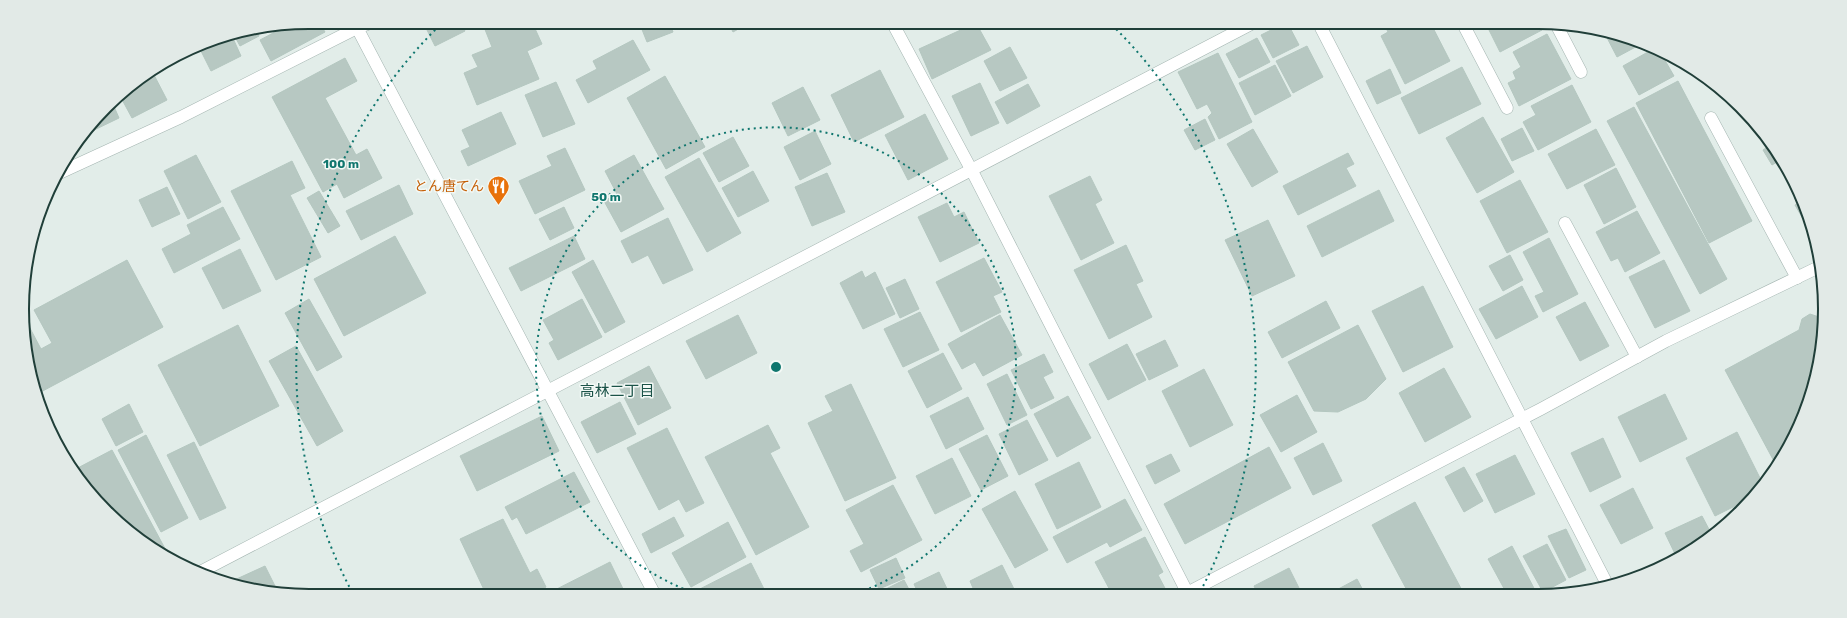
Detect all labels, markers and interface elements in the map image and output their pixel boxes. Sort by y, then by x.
text: 100 m [323,157,359,171]
restaurant icon: とん唐てん [486,173,512,206]
place label: とん唐てん [414,178,484,195]
text: 50 m [591,190,621,204]
centre of rings [769,360,783,374]
district label: 高林二丁目 [579,382,655,400]

